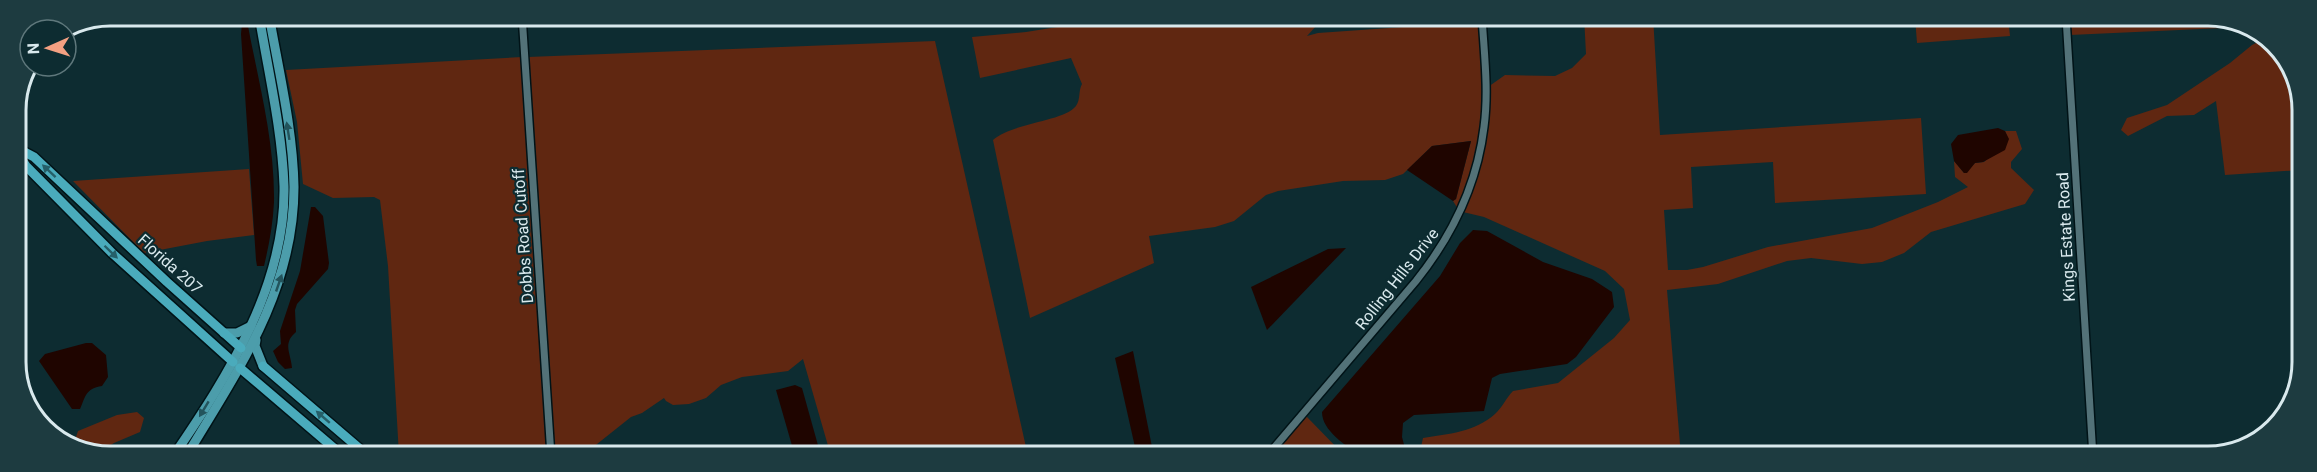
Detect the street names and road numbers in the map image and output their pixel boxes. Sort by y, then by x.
street label: Dobbs Road Cutoff [509,168,537,304]
street label: Kings Estate Road [2053,172,2079,302]
street label: Rolling Hills Drive [1351,224,1443,334]
street label: Florida 207 [134,230,206,298]

